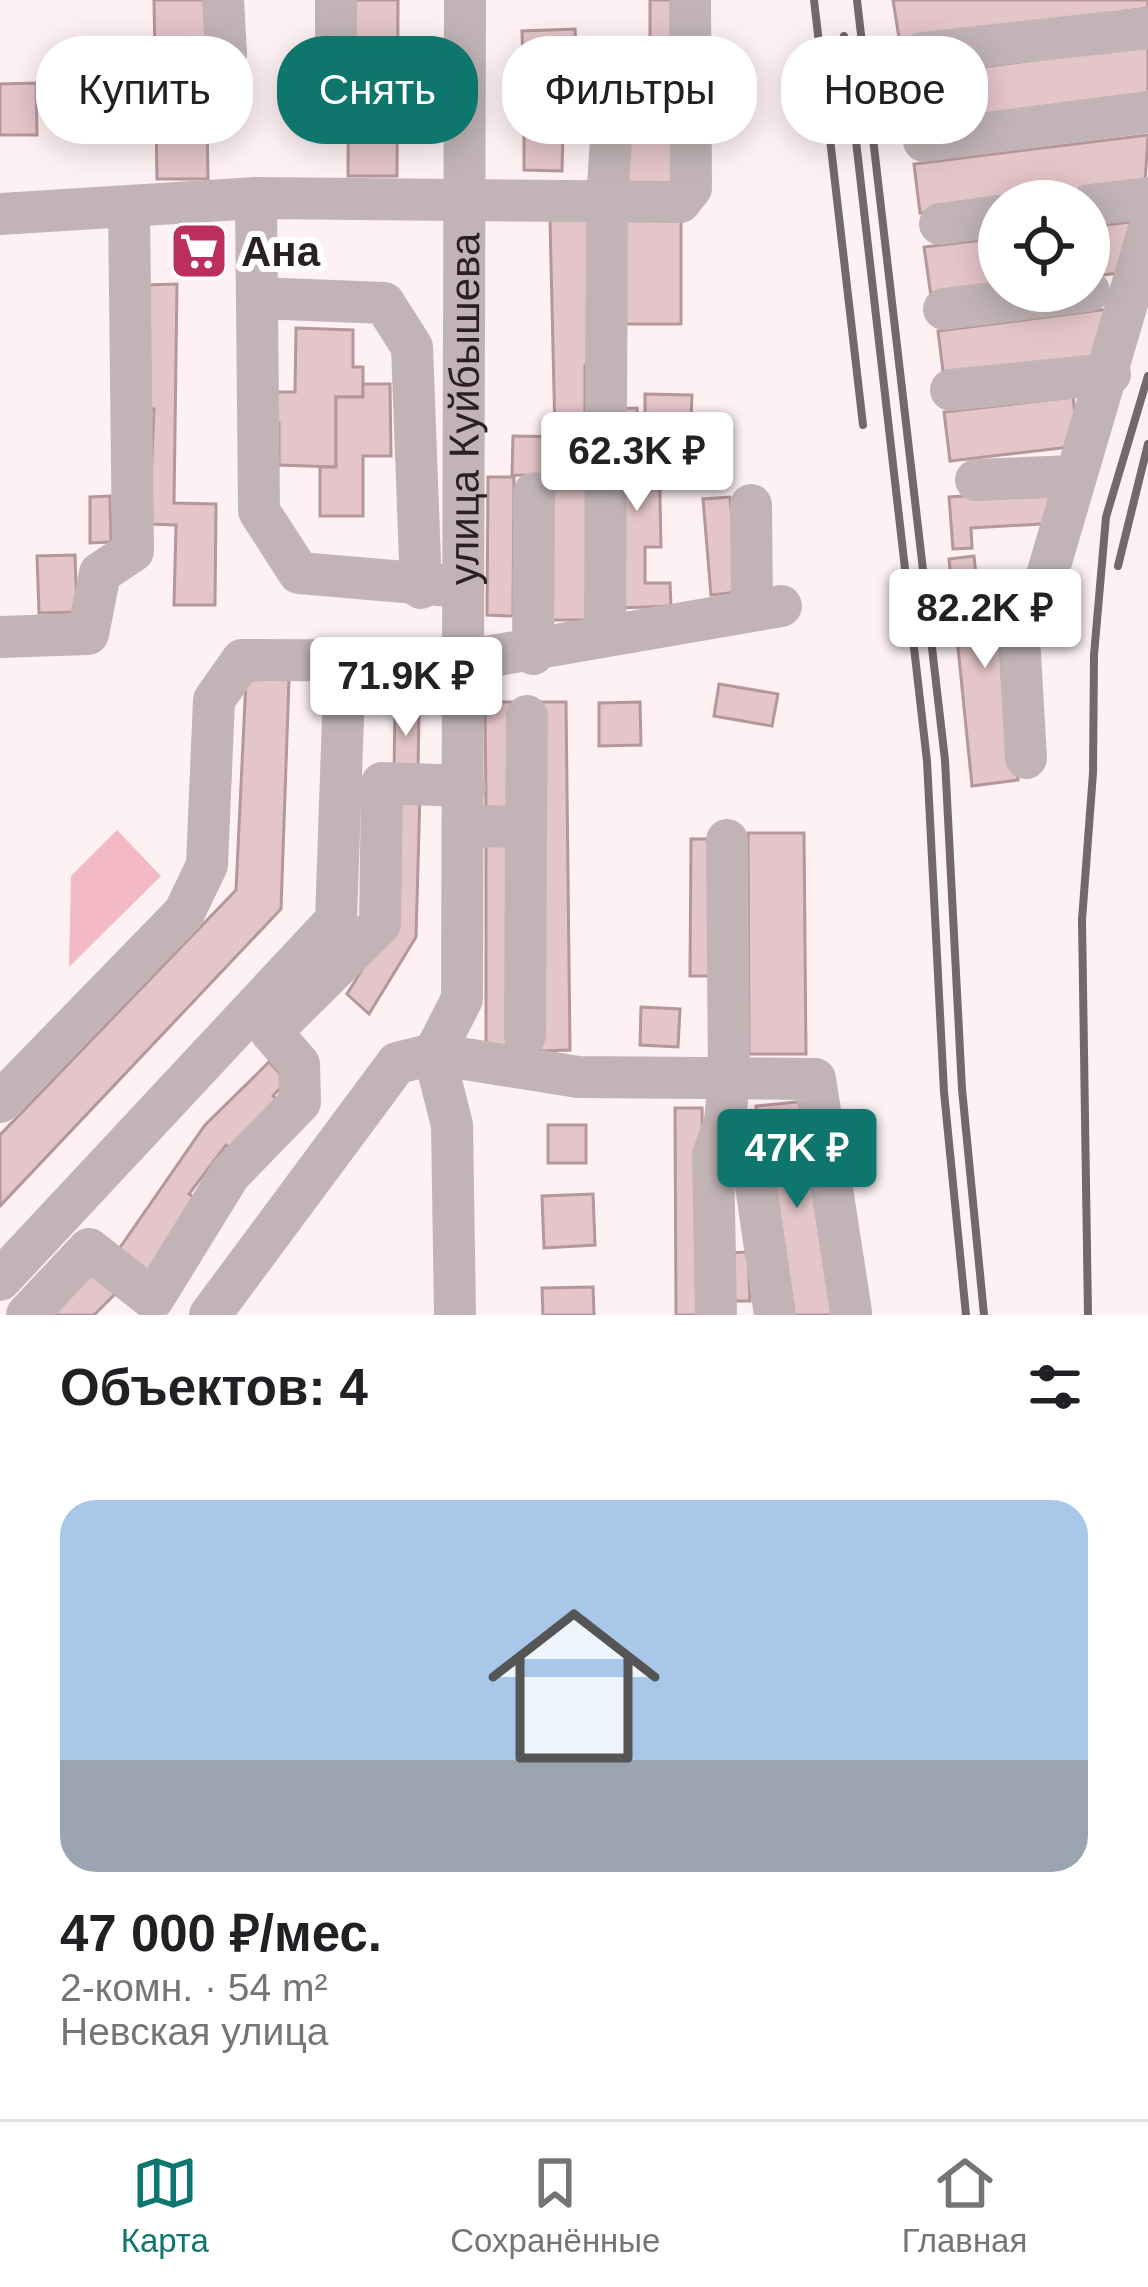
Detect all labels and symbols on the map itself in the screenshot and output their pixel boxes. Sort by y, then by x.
supermarket icon: Ана [168,220,230,282]
place label: Ана [241,228,321,275]
street label: улица Куйбышева [440,232,488,585]
pin: 62.3K ₽ [526,412,748,514]
pin: 82.2K ₽ [874,569,1096,671]
pin: 71.9K ₽ [295,637,517,739]
pin: 47K ₽ [713,1109,881,1211]

